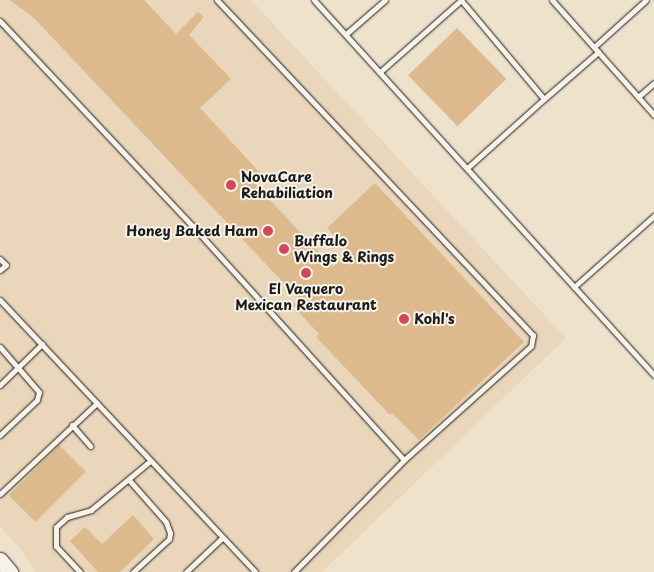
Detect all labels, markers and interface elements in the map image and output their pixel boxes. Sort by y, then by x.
place label: NovaCare Rehabiliation [241,169,333,202]
marker: NovaCare Rehabiliation [225,179,237,191]
place label: Honey Baked Ham [125,223,258,239]
marker: Honey Baked Ham [262,225,274,237]
place label: Buffalo Wings & Rings [294,233,394,266]
marker: Buffalo Wings & Rings [278,243,290,255]
marker: El Vaquero Mexican Restaurant [300,267,312,279]
place label: El Vaquero Mexican Restaurant [235,281,377,314]
place label: Kohl's [414,311,455,327]
marker: Kohl's [398,313,410,325]

